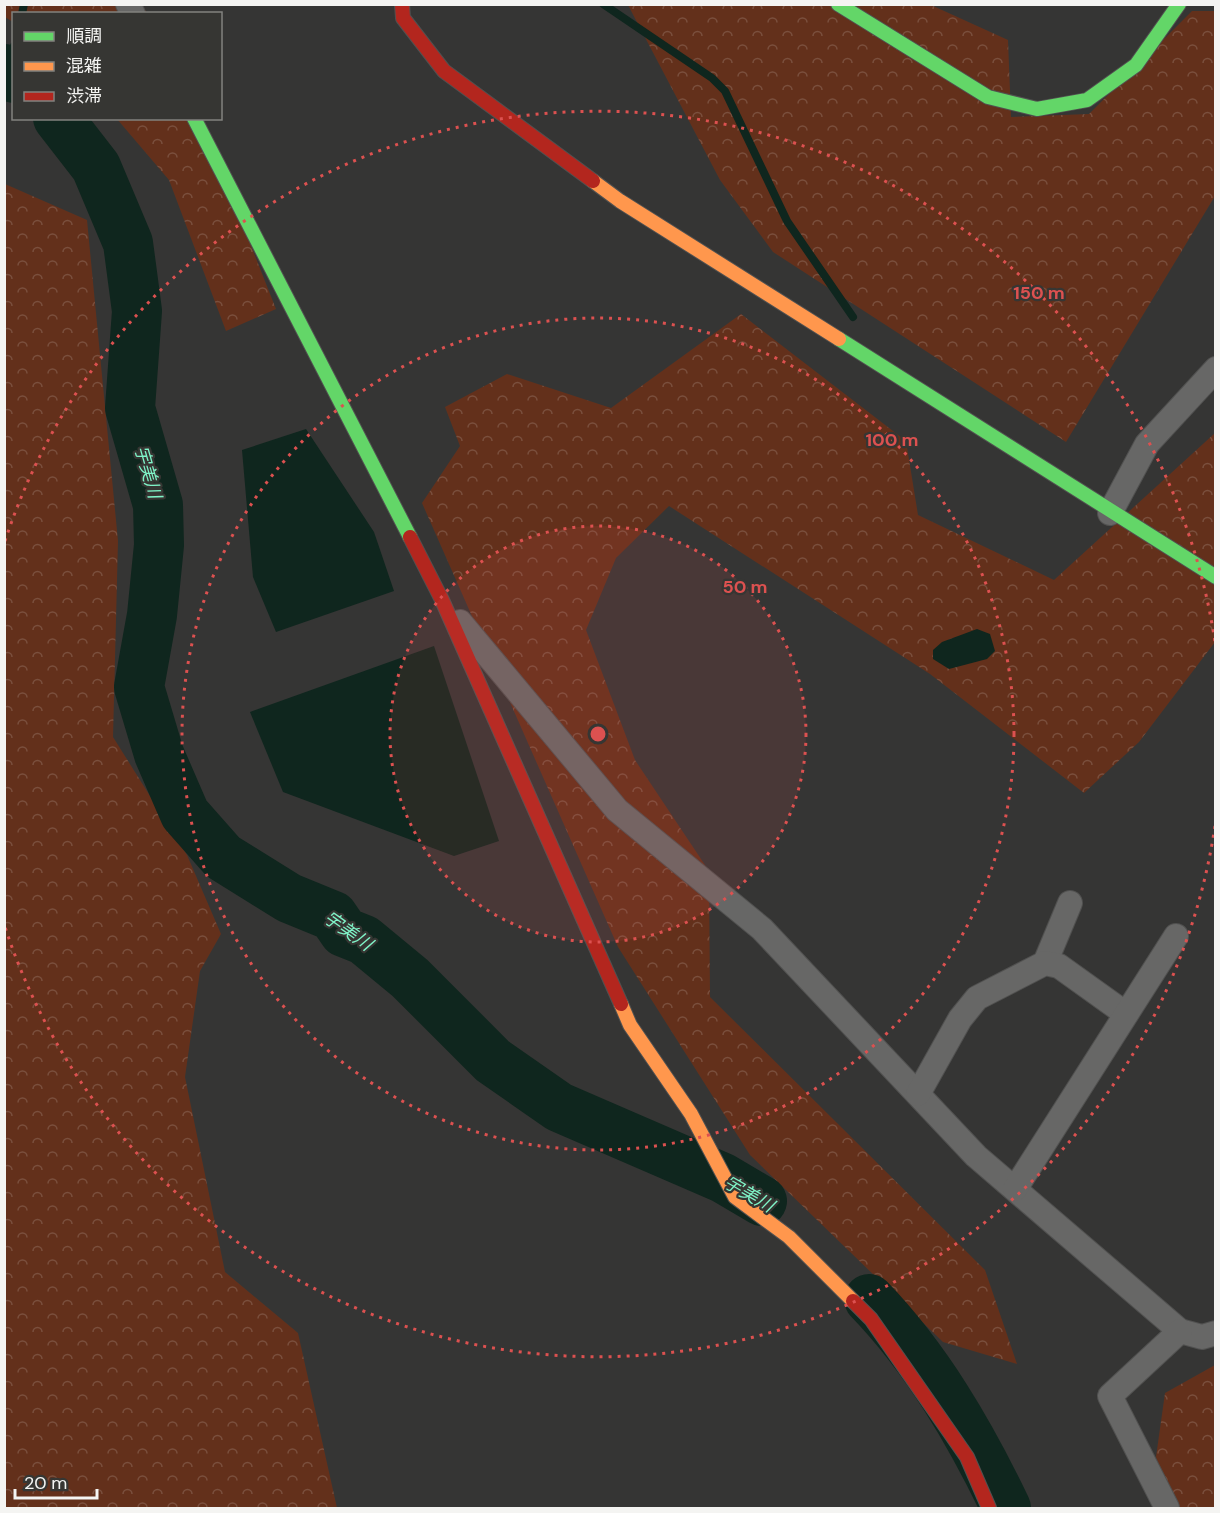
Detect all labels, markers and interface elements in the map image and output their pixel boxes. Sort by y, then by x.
legend [12,12,222,120]
text: 順調 [66,24,102,48]
text: 混雑 [66,54,102,78]
text: 渋滞 [66,84,102,108]
text: 150 m [1013,281,1065,305]
text: 100 m [865,428,919,452]
water label: 宇美川 [129,443,168,503]
text: 50 m [722,575,768,599]
centre of rings [588,724,608,744]
water label: 宇美川 [319,906,379,957]
water label: 宇美川 [720,1170,780,1219]
scale bar [15,1462,98,1500]
text: 20 m [24,1471,67,1495]

